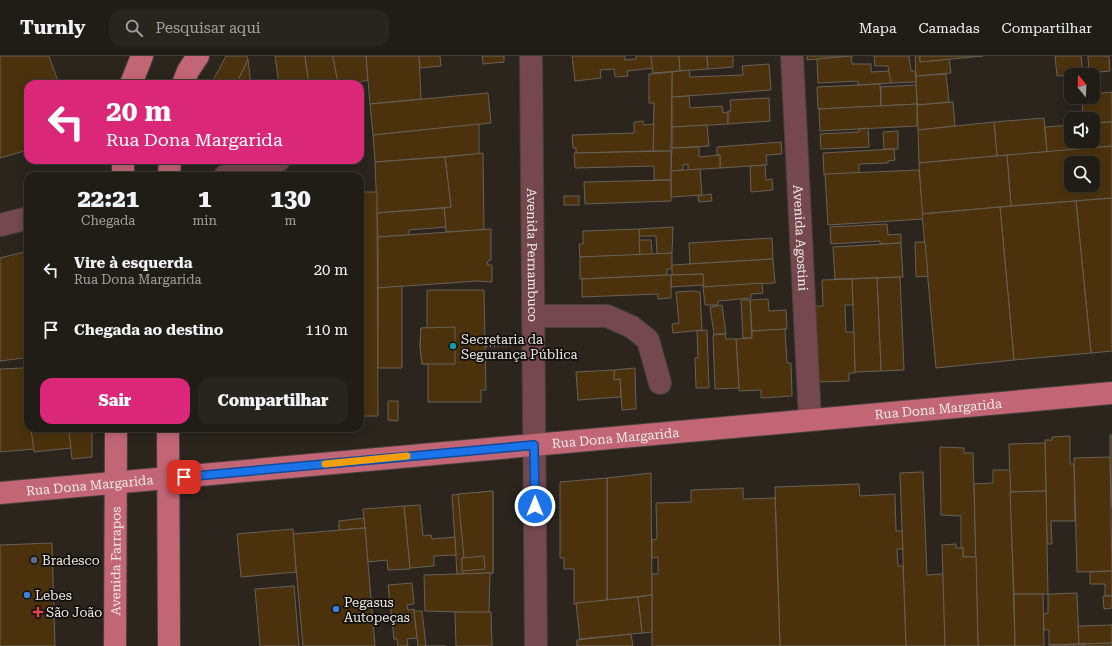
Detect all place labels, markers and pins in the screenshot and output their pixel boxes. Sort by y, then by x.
place label: Secretaria da Segurança Pública [461,332,578,362]
marker: Secretaria da Segurança Pública [448,341,458,351]
pin [167,460,201,494]
place label: Bradesco [42,553,100,568]
marker: Bradesco [29,555,39,565]
place label: Lebes [35,588,72,603]
marker: Lebes [22,590,32,600]
place label: Pegasus Autopeças [344,595,410,625]
marker: Pegasus Autopeças [331,604,341,614]
place label: São João [46,605,102,620]
marker: São João [33,607,43,617]

